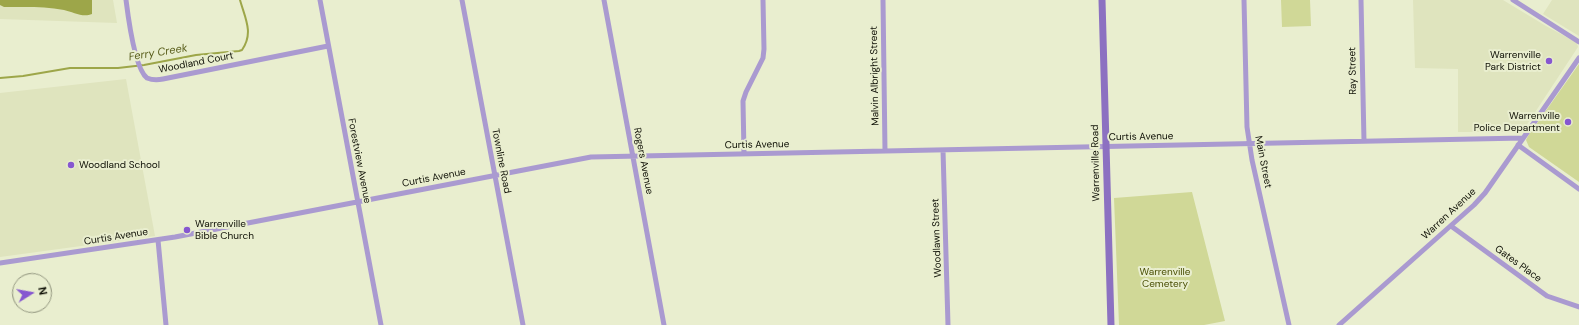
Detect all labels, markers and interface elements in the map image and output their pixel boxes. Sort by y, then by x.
street label: Malvin Albright Street [868,26,882,126]
water label: Ferry Creek [128,42,188,64]
street label: Ray Street [1347,47,1359,95]
place label: Warrenville Park District [1485,49,1541,72]
street label: Woodland Court [158,50,234,76]
marker: Warrenville Park District [1544,56,1554,66]
place label: Warrenville Police Department [1474,110,1560,134]
street label: Forestview Avenue [345,117,373,205]
marker: Warrenville Police Department [1563,117,1573,127]
street label: Warrenville Road [1089,124,1103,202]
street label: Rogers Avenue [631,127,655,195]
street label: Townline Road [489,128,513,194]
street label: Curtis Avenue [1109,130,1173,144]
street label: Main Street [1252,135,1274,189]
street label: Curtis Avenue [725,138,789,152]
place label: Woodland School [79,159,160,171]
marker: Woodland School [66,160,76,170]
street label: Curtis Avenue [401,166,467,190]
street label: Warren Avenue [1419,186,1479,242]
street label: Woodlawn Street [930,198,944,278]
place label: Warrenville Bible Church [195,218,254,242]
marker: Warrenville Bible Church [182,225,192,235]
street label: Curtis Avenue [83,226,149,248]
street label: Gates Place [1492,243,1544,285]
park label: Warrenville Cemetery [1140,266,1190,290]
north arrow [12,273,52,313]
text: N [35,286,50,296]

